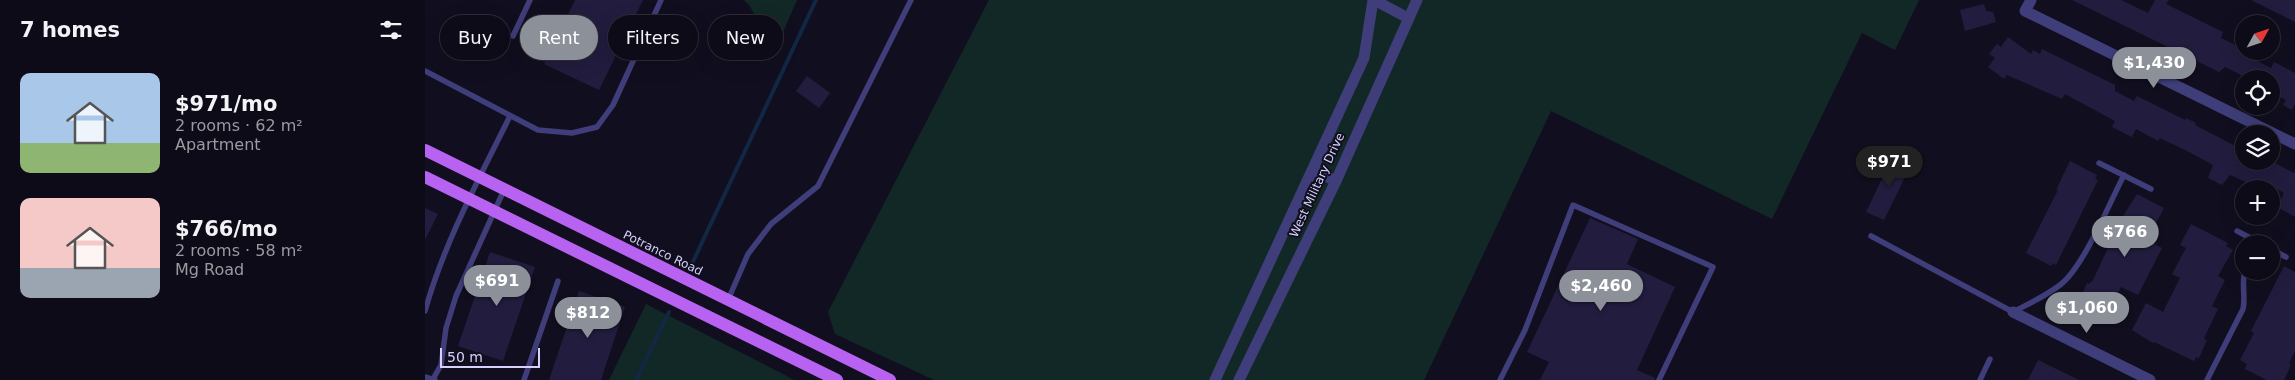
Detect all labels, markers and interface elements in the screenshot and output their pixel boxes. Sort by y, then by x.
chip: Buy [440,15,510,60]
chip: Rent [520,15,598,60]
chip: Filters [608,15,698,60]
chip: New [708,15,783,60]
north arrow [2235,15,2280,60]
map controls [2235,15,2280,280]
icon: filters [377,16,405,44]
text: 7 homes [20,18,120,42]
pin: $1,430 [2113,46,2195,89]
text: $1,430 [2123,53,2185,72]
button: locate [2235,70,2280,115]
text: $971/mo [175,92,277,116]
icon: home [60,93,120,153]
text: 2 rooms · 62 m² [175,116,303,135]
button: layers [2235,125,2280,170]
street label: West Military Drive [1287,131,1347,239]
text: Apartment [175,135,261,154]
pin: $971 [1859,146,1919,188]
text: $971 [1867,152,1911,171]
button: + [2235,180,2280,225]
pin: $766 [2095,216,2155,258]
text: $766/mo [175,217,277,241]
icon: home [60,218,120,278]
text: $766 [2103,222,2147,241]
street label: Potranco Road [621,228,705,278]
button: − [2235,235,2280,280]
text: 2 rooms · 58 m² [175,241,303,260]
text: Mg Road [175,260,244,279]
pin: $691 [467,264,527,307]
pin: $2,460 [1560,270,1642,312]
text: $691 [475,271,519,290]
text: $2,460 [1570,276,1632,295]
pin: $1,060 [2046,292,2128,334]
pin: $812 [558,296,618,339]
text: $1,060 [2056,298,2118,317]
text: $812 [566,303,610,322]
scale bar [440,345,540,368]
text: 50 m [447,349,483,365]

